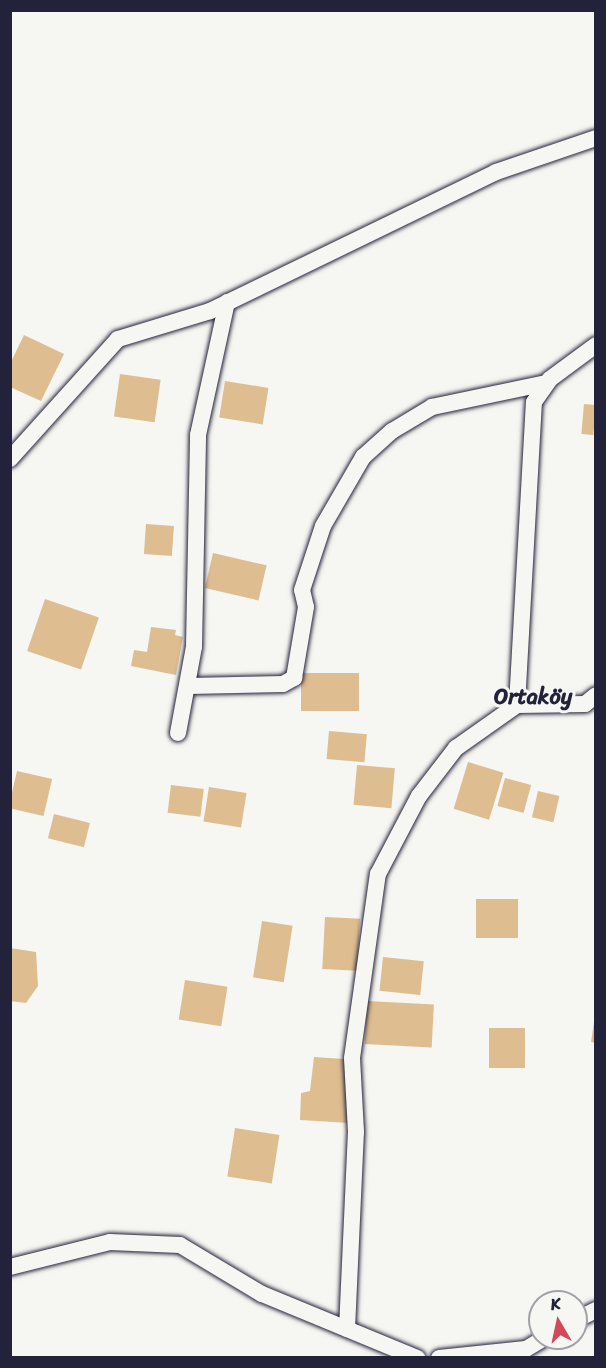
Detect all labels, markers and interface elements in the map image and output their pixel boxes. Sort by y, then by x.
district label: Ortaköy [494,684,572,710]
text: K [548,1289,562,1319]
north arrow [528,1290,588,1350]

